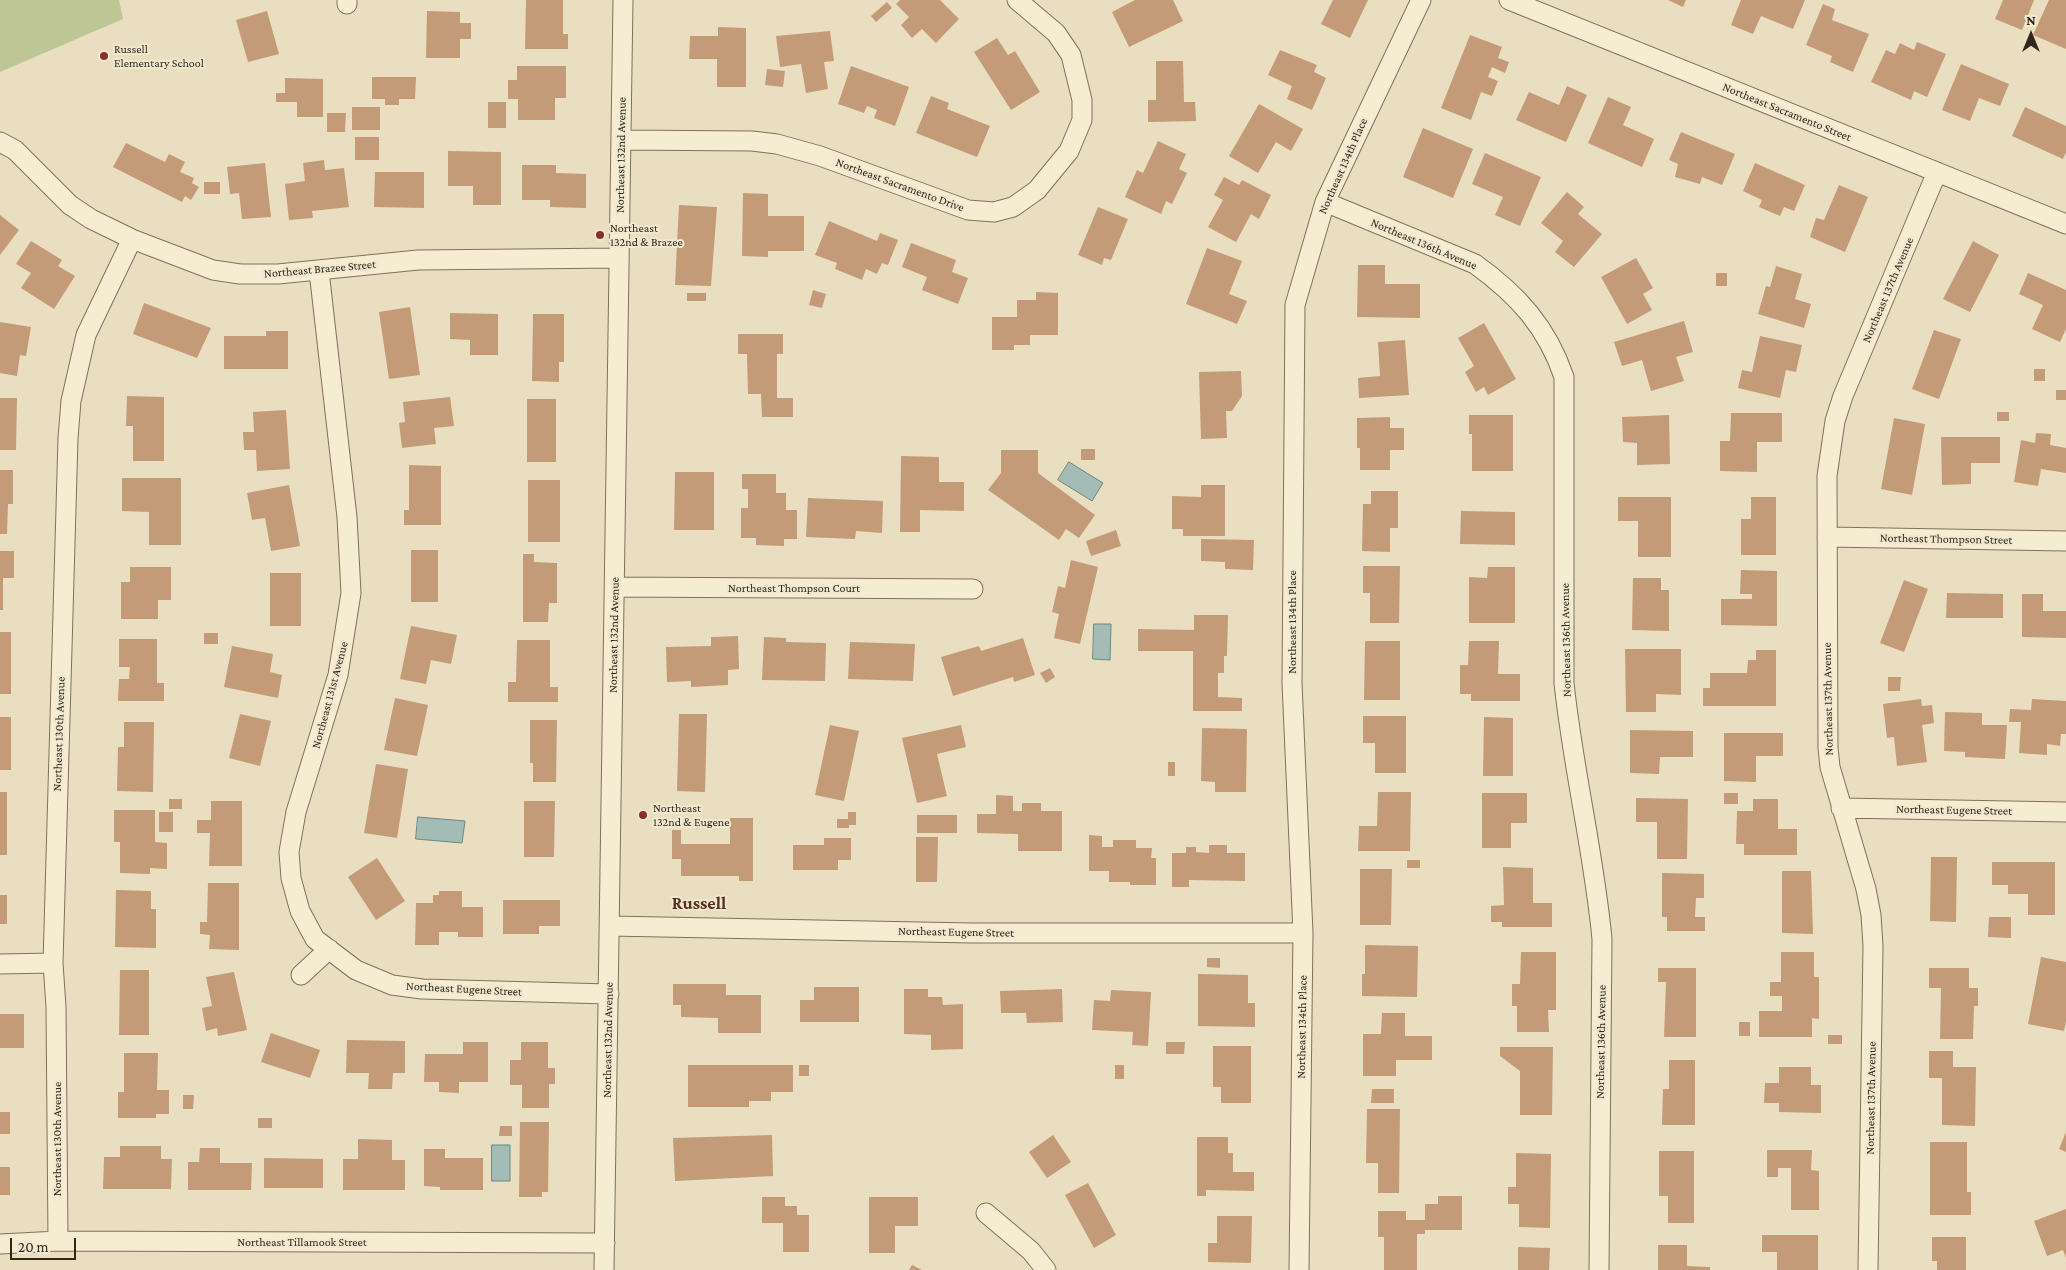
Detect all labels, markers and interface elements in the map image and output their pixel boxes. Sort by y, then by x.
north arrow [2006,10,2056,60]
text: N [2026,12,2036,28]
place label: Russell Elementary School [114,42,204,70]
marker: Russell Elementary School [98,50,110,62]
street label: Northeast Sacramento Street [1721,80,1853,144]
street label: Northeast 132nd Avenue [613,97,629,213]
street label: Northeast 134th Place [1315,116,1371,216]
street label: Northeast Sacramento Drive [834,155,966,215]
street label: Northeast 136th Avenue [1369,215,1479,273]
place label: Northeast 132nd & Brazee [610,221,683,249]
marker: Northeast 132nd & Brazee [594,229,606,241]
street label: Northeast 137th Avenue [1859,235,1917,345]
street label: Northeast Brazee Street [263,257,377,281]
street label: Northeast Thompson Street [1880,531,2012,547]
street label: Northeast 134th Place [1285,570,1299,674]
street label: Northeast 132nd Avenue [606,577,622,693]
street label: Northeast Thompson Court [728,581,860,595]
street label: Northeast 136th Avenue [1558,583,1574,697]
street label: Northeast 131st Avenue [309,640,351,750]
street label: Northeast 137th Avenue [1820,642,1836,756]
street label: Northeast 130th Avenue [50,676,68,792]
place label: Northeast 132nd & Eugene [653,801,729,829]
street label: Northeast Eugene Street [1896,802,2012,818]
marker: Northeast 132nd & Eugene [637,809,649,821]
district label: Russell [672,892,726,914]
street label: Northeast Eugene Street [898,924,1014,940]
street label: Northeast 134th Place [1294,975,1310,1079]
street label: Northeast Eugene Street [406,979,522,999]
street label: Northeast 132nd Avenue [600,982,616,1098]
street label: Northeast 136th Avenue [1593,985,1609,1099]
street label: Northeast 137th Avenue [1863,1041,1879,1155]
street label: Northeast 130th Avenue [50,1082,64,1196]
scale bar [12,1228,79,1260]
street label: Northeast Tillamook Street [237,1235,367,1249]
text: 20 m [18,1239,49,1255]

